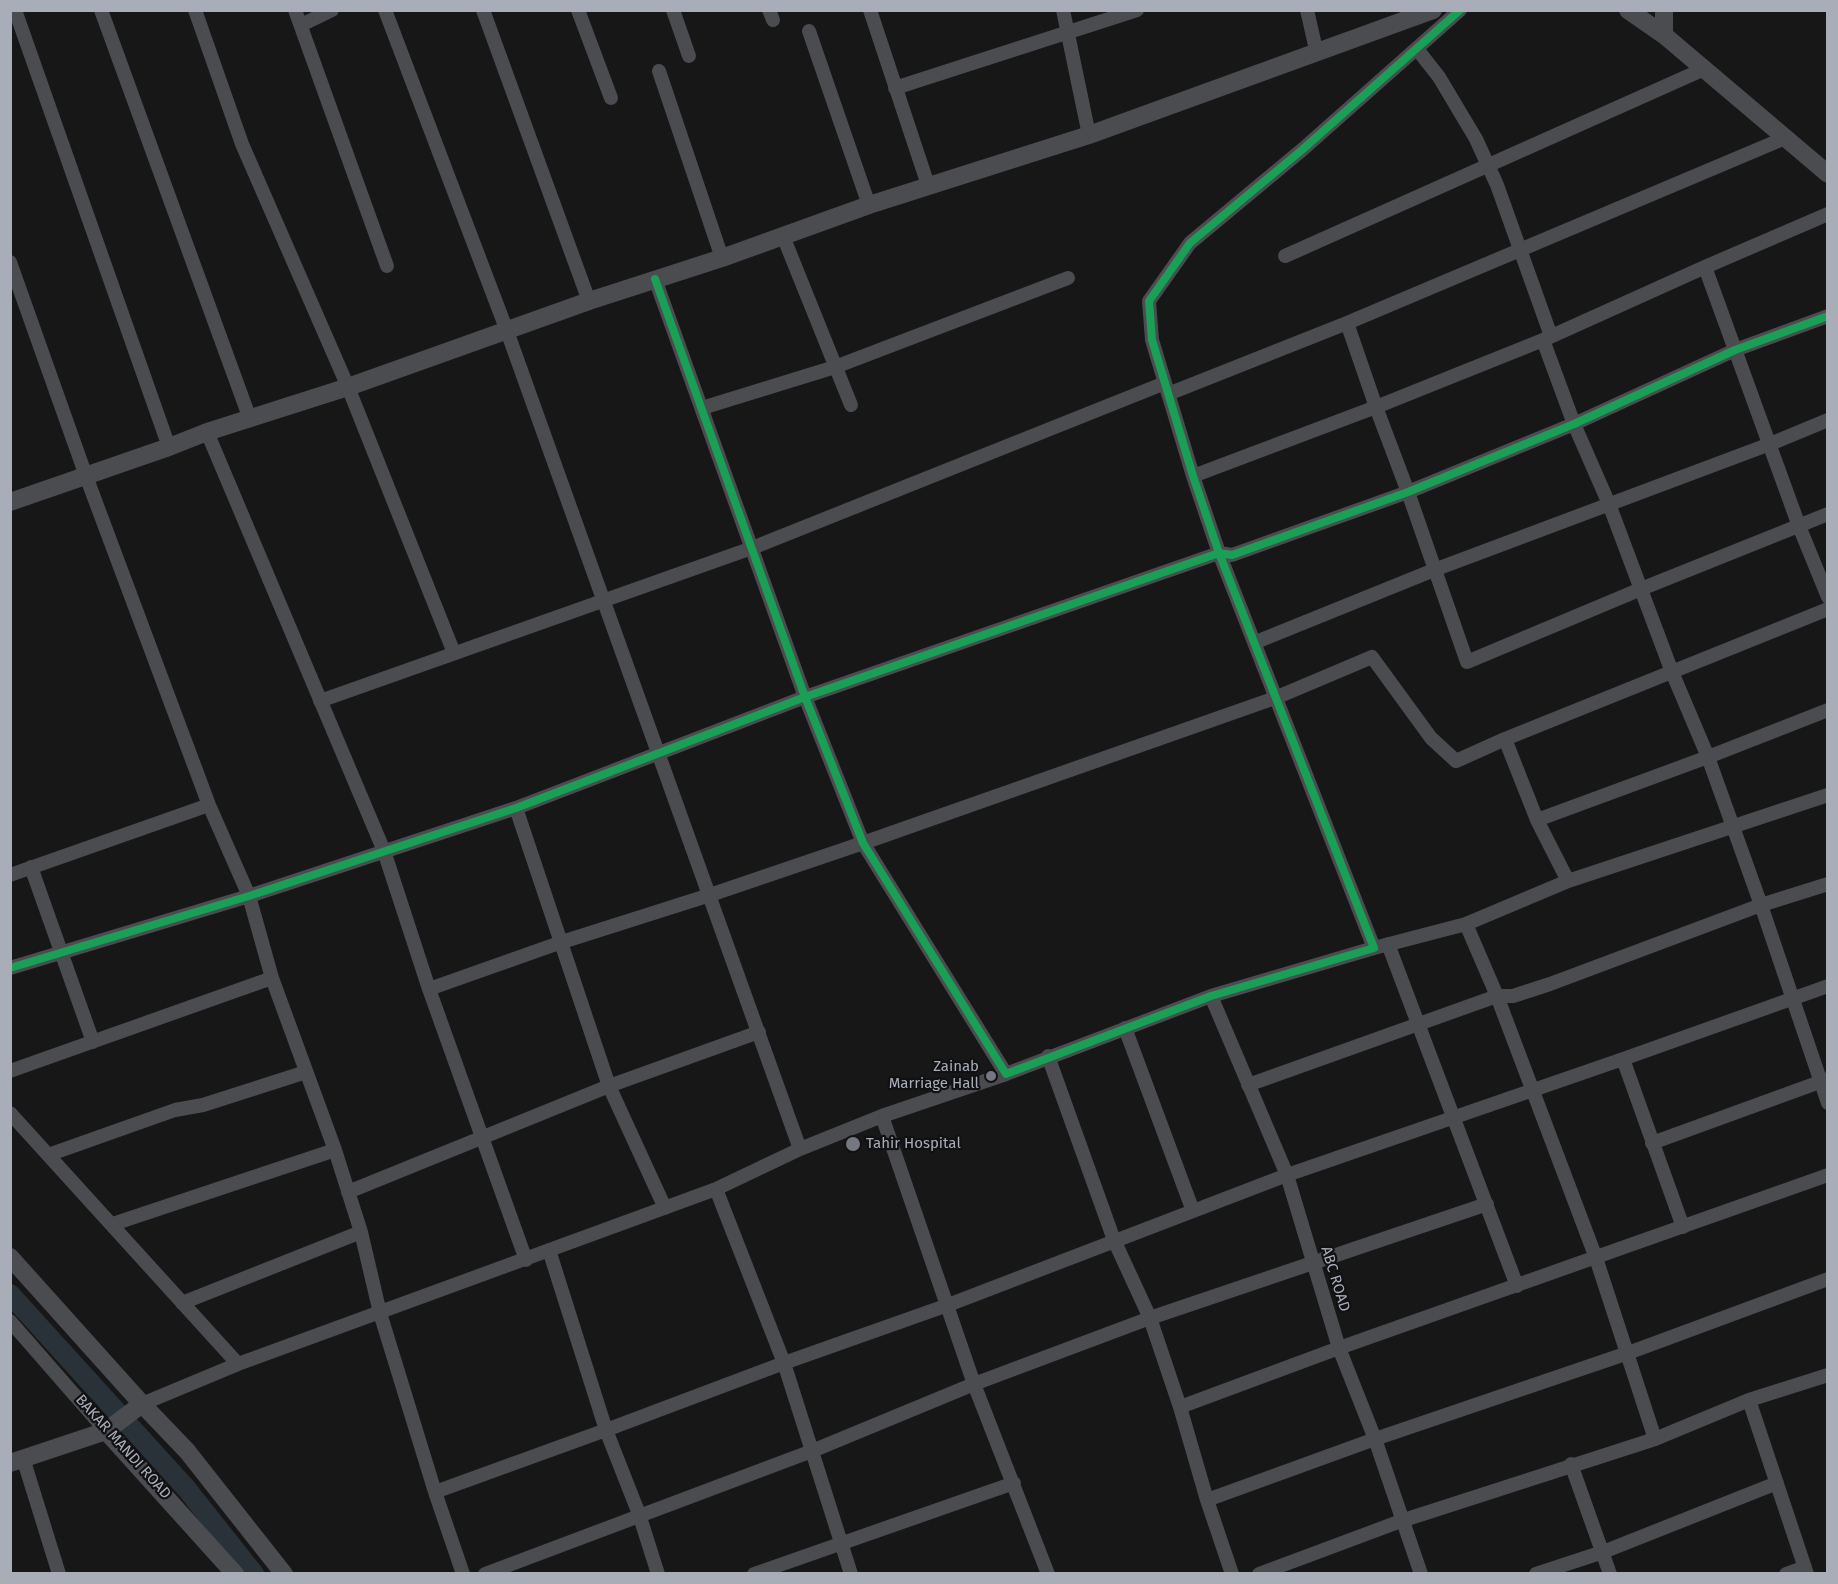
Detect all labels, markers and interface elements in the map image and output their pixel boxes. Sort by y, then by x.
place label: Zainab Marriage Hall [889,1058,979,1093]
marker: Zainab Marriage Hall [984,1069,998,1083]
marker: Tahir Hospital [844,1135,862,1153]
place label: Tahir Hospital [866,1135,961,1153]
street label: ABC ROAD [1317,1244,1353,1314]
street label: BAKAR MANDI ROAD [71,1391,175,1503]

